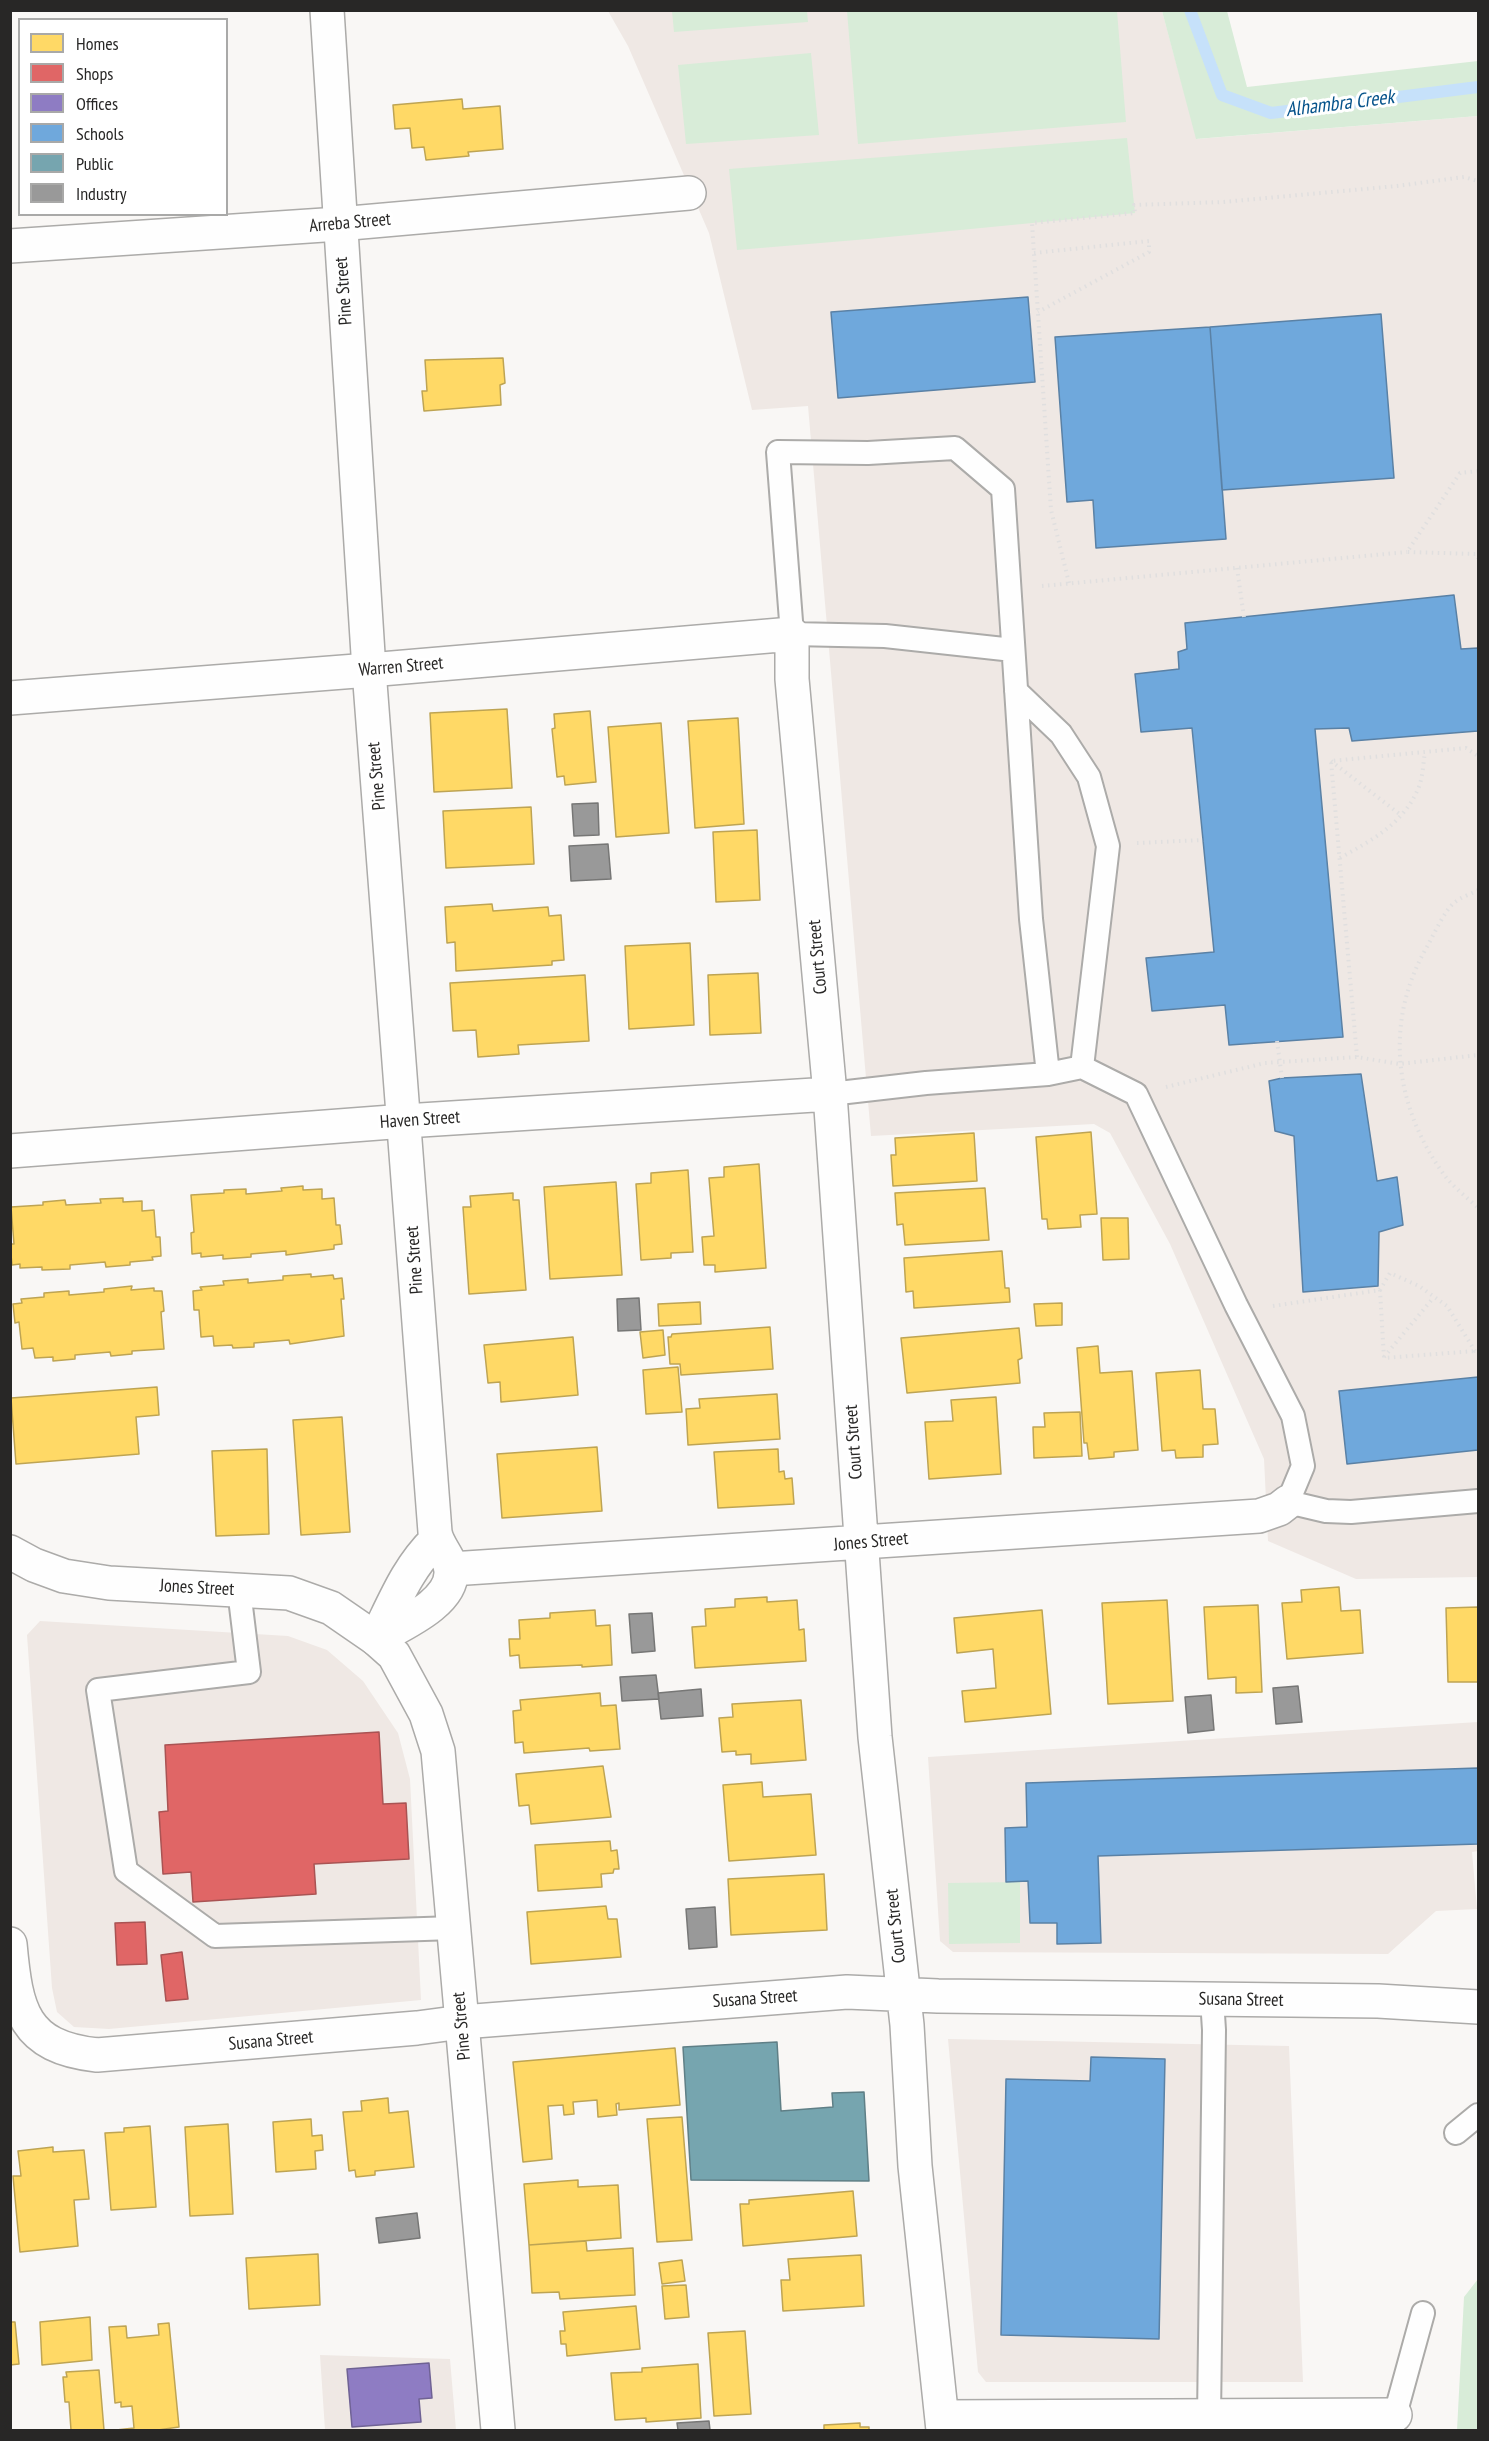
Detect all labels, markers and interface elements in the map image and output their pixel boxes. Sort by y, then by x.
legend [18,18,228,216]
text: Homes [76,32,119,55]
text: Shops [76,62,113,85]
water label: Alhambra Creek [1285,85,1395,123]
text: Offices [76,92,118,115]
text: Schools [76,122,124,145]
text: Public [76,152,114,175]
text: Industry [76,182,126,205]
street label: Arreba Street [308,209,392,237]
street label: Pine Street [331,256,357,326]
street label: Warren Street [358,653,444,681]
street label: Pine Street [363,741,391,811]
street label: Court Street [804,919,832,995]
street label: Haven Street [379,1106,461,1134]
street label: Pine Street [402,1225,428,1295]
street label: Court Street [841,1404,867,1480]
street label: Jones Street [833,1528,909,1556]
street label: Jones Street [159,1575,235,1601]
street label: Court Street [881,1888,911,1964]
street label: Susana Street [712,1985,798,2013]
street label: Susana Street [1198,1988,1284,2012]
street label: Pine Street [448,1991,476,2061]
street label: Susana Street [228,2027,314,2055]

